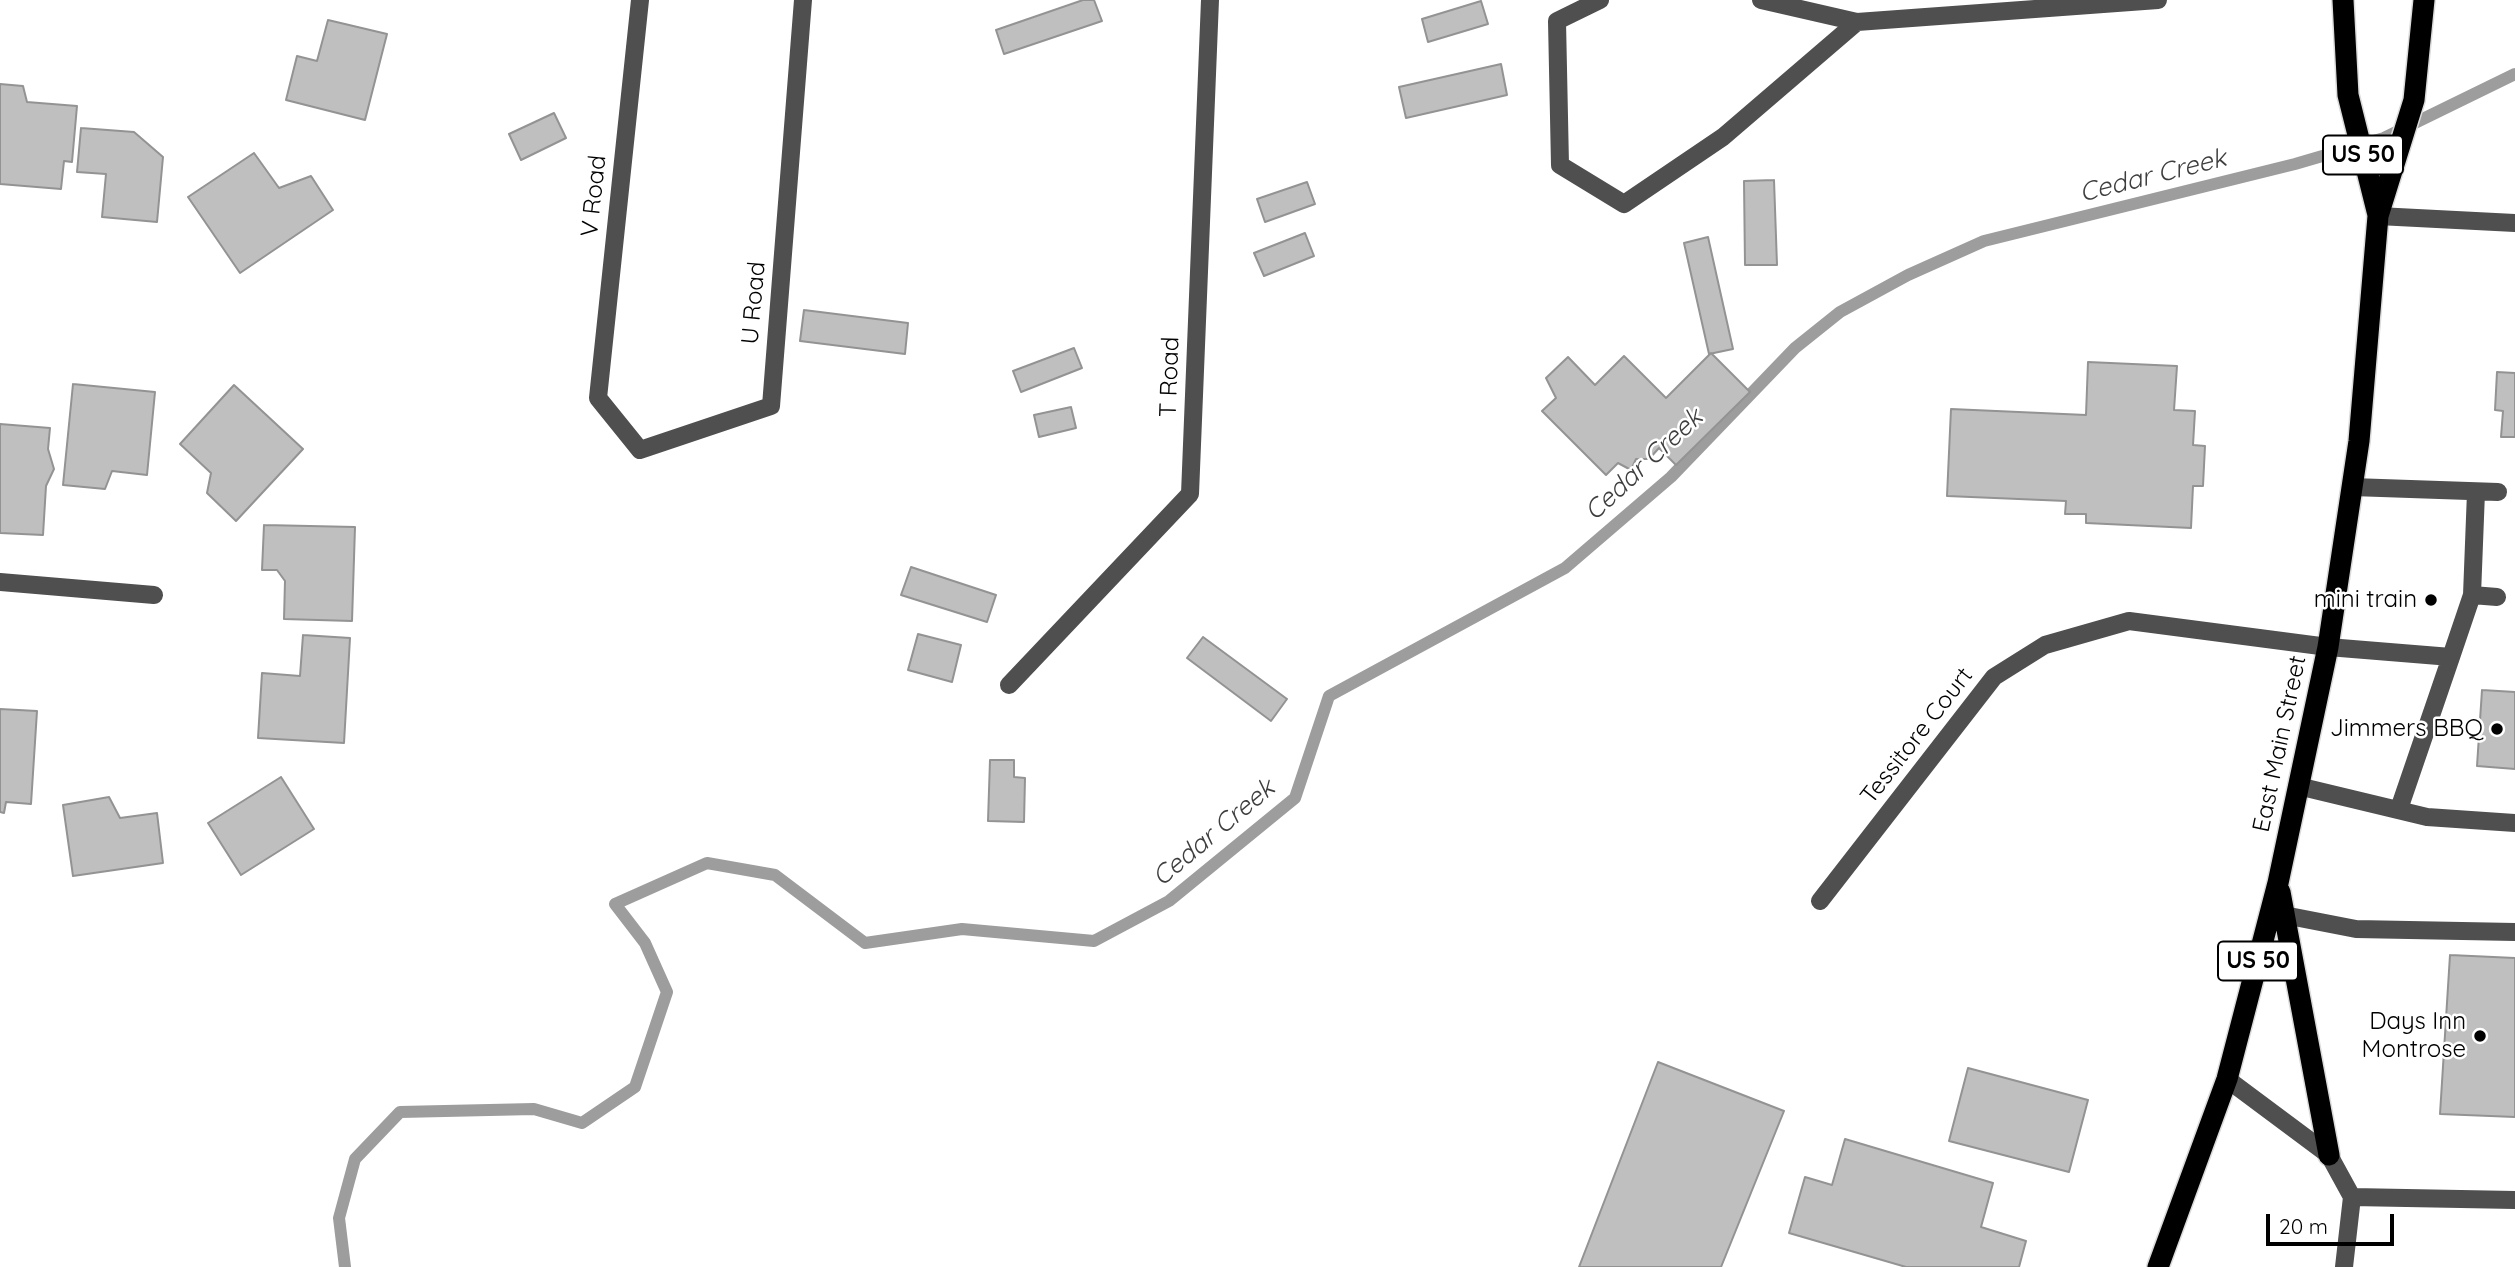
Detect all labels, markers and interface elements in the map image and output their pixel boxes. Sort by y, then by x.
road number: US 50 [2323,136,2403,174]
water label: Cedar Creek [2076,143,2230,209]
street label: V Road [575,154,613,238]
street label: U Road [736,260,772,346]
street label: T Road [1154,336,1186,418]
water label: Cedar Creek [1579,402,1709,528]
place label: mini train [2314,586,2417,614]
marker: mini train [2423,592,2439,608]
street label: East Main Street [2247,653,2313,835]
street label: Tessitore Court [1855,662,1979,810]
place label: Jimmers BBQ [2330,715,2483,743]
marker: Jimmers BBQ [2489,721,2505,737]
water label: Cedar Creek [1147,773,1281,893]
road number: US 50 [2218,942,2298,980]
place label: Days Inn Montrose [2362,1008,2466,1064]
marker: Days Inn Montrose [2472,1028,2488,1044]
scale bar [2270,1200,2398,1244]
text: 20 m [2279,1213,2328,1239]

